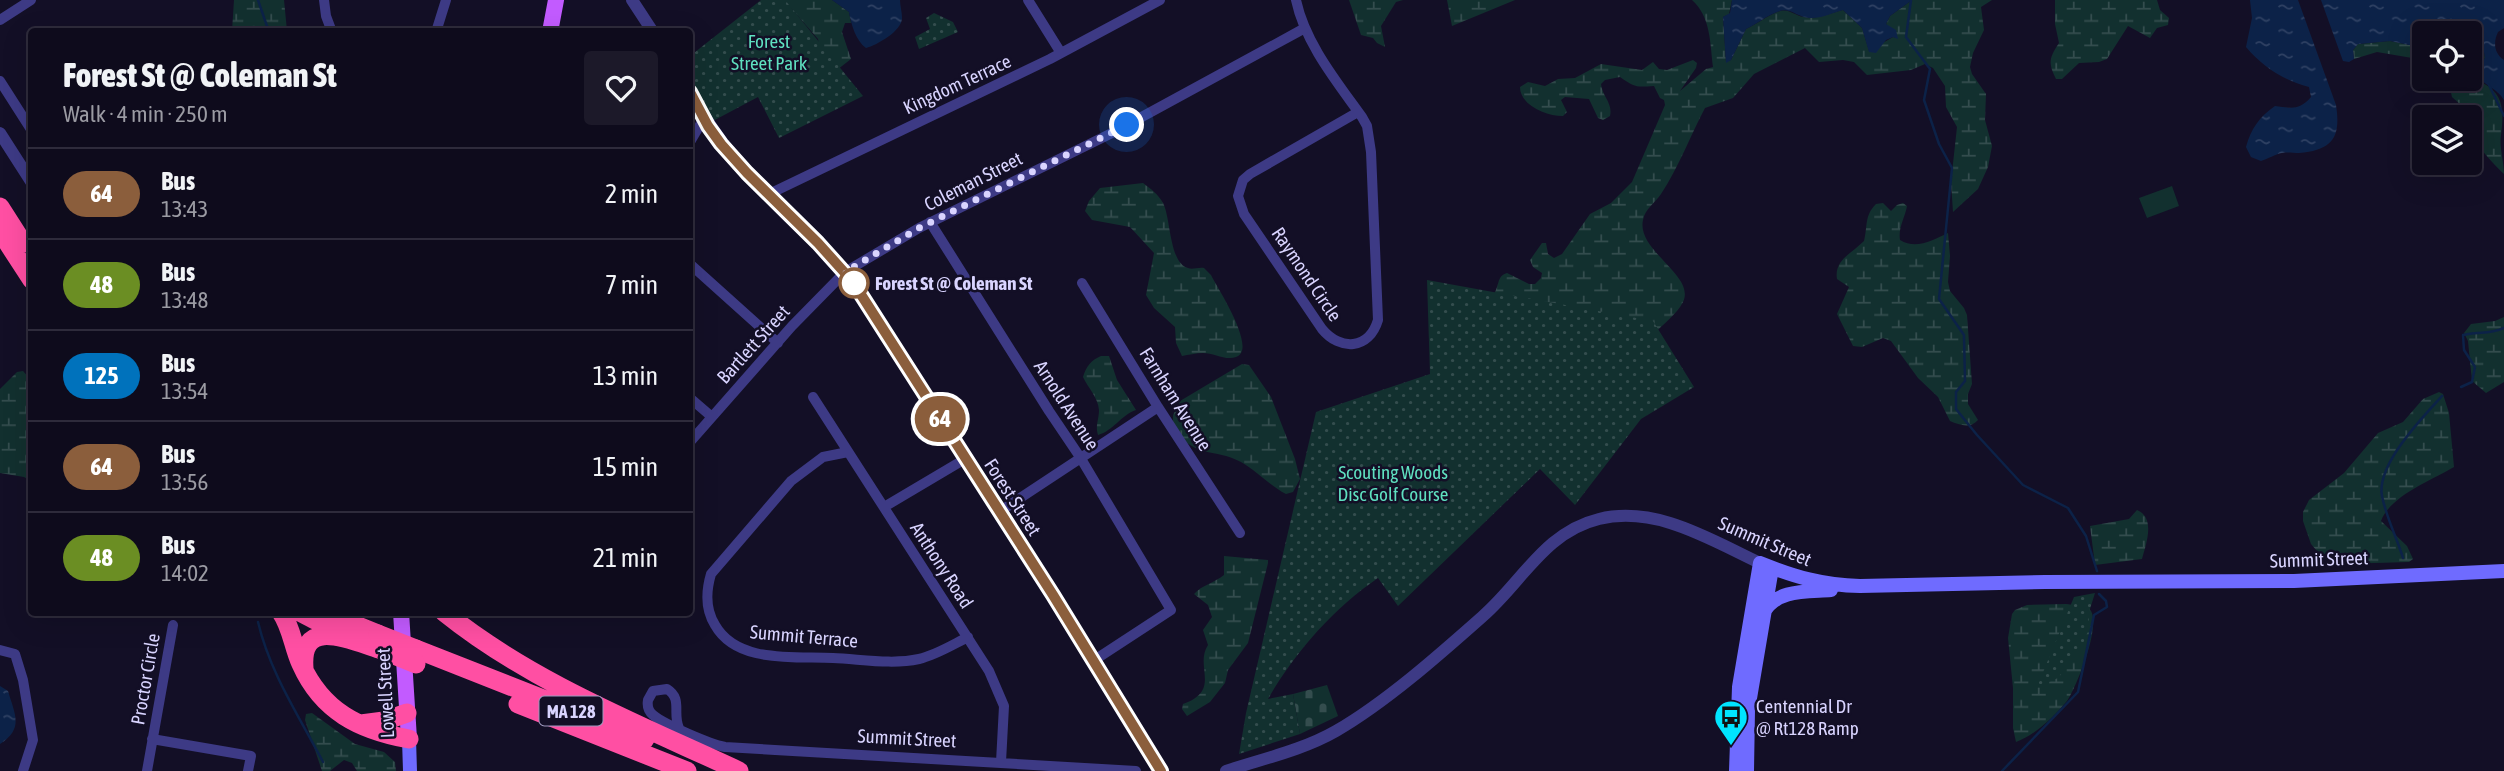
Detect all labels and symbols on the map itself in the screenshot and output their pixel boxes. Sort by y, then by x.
park label: Forest Street Park [731,30,808,74]
street label: Kingdom Terrace [900,50,1014,118]
your location [1109,107,1144,142]
street label: Coleman Street [920,147,1026,215]
street label: Raymond Circle [1268,223,1346,325]
marker: Forest St @ Coleman St [839,268,869,298]
place label: Forest St @ Coleman St [875,272,1033,294]
street label: Bartlett Street [712,300,794,388]
street label: Farnham Avenue [1135,343,1217,455]
street label: Arnold Avenue [1030,356,1104,454]
line badge: 64 [908,396,972,442]
street label: Forest Street [980,455,1046,539]
park label: Scouting Woods Disc Golf Course [1338,461,1448,505]
street label: Summit Street [1715,512,1815,570]
street label: Anthony Road [906,518,978,612]
street label: Summit Street [2269,546,2369,572]
street label: Summit Terrace [749,620,859,652]
street label: Proctor Circle [126,632,164,726]
street label: Lowell Street [372,647,398,739]
place label: Centennial Dr @ Rt128 Ramp [1756,695,1859,739]
road number: MA 128 [540,696,602,726]
bus stop icon: Centennial Dr @ Rt128 Ramp [1712,698,1750,747]
street label: Summit Street [857,724,957,752]

